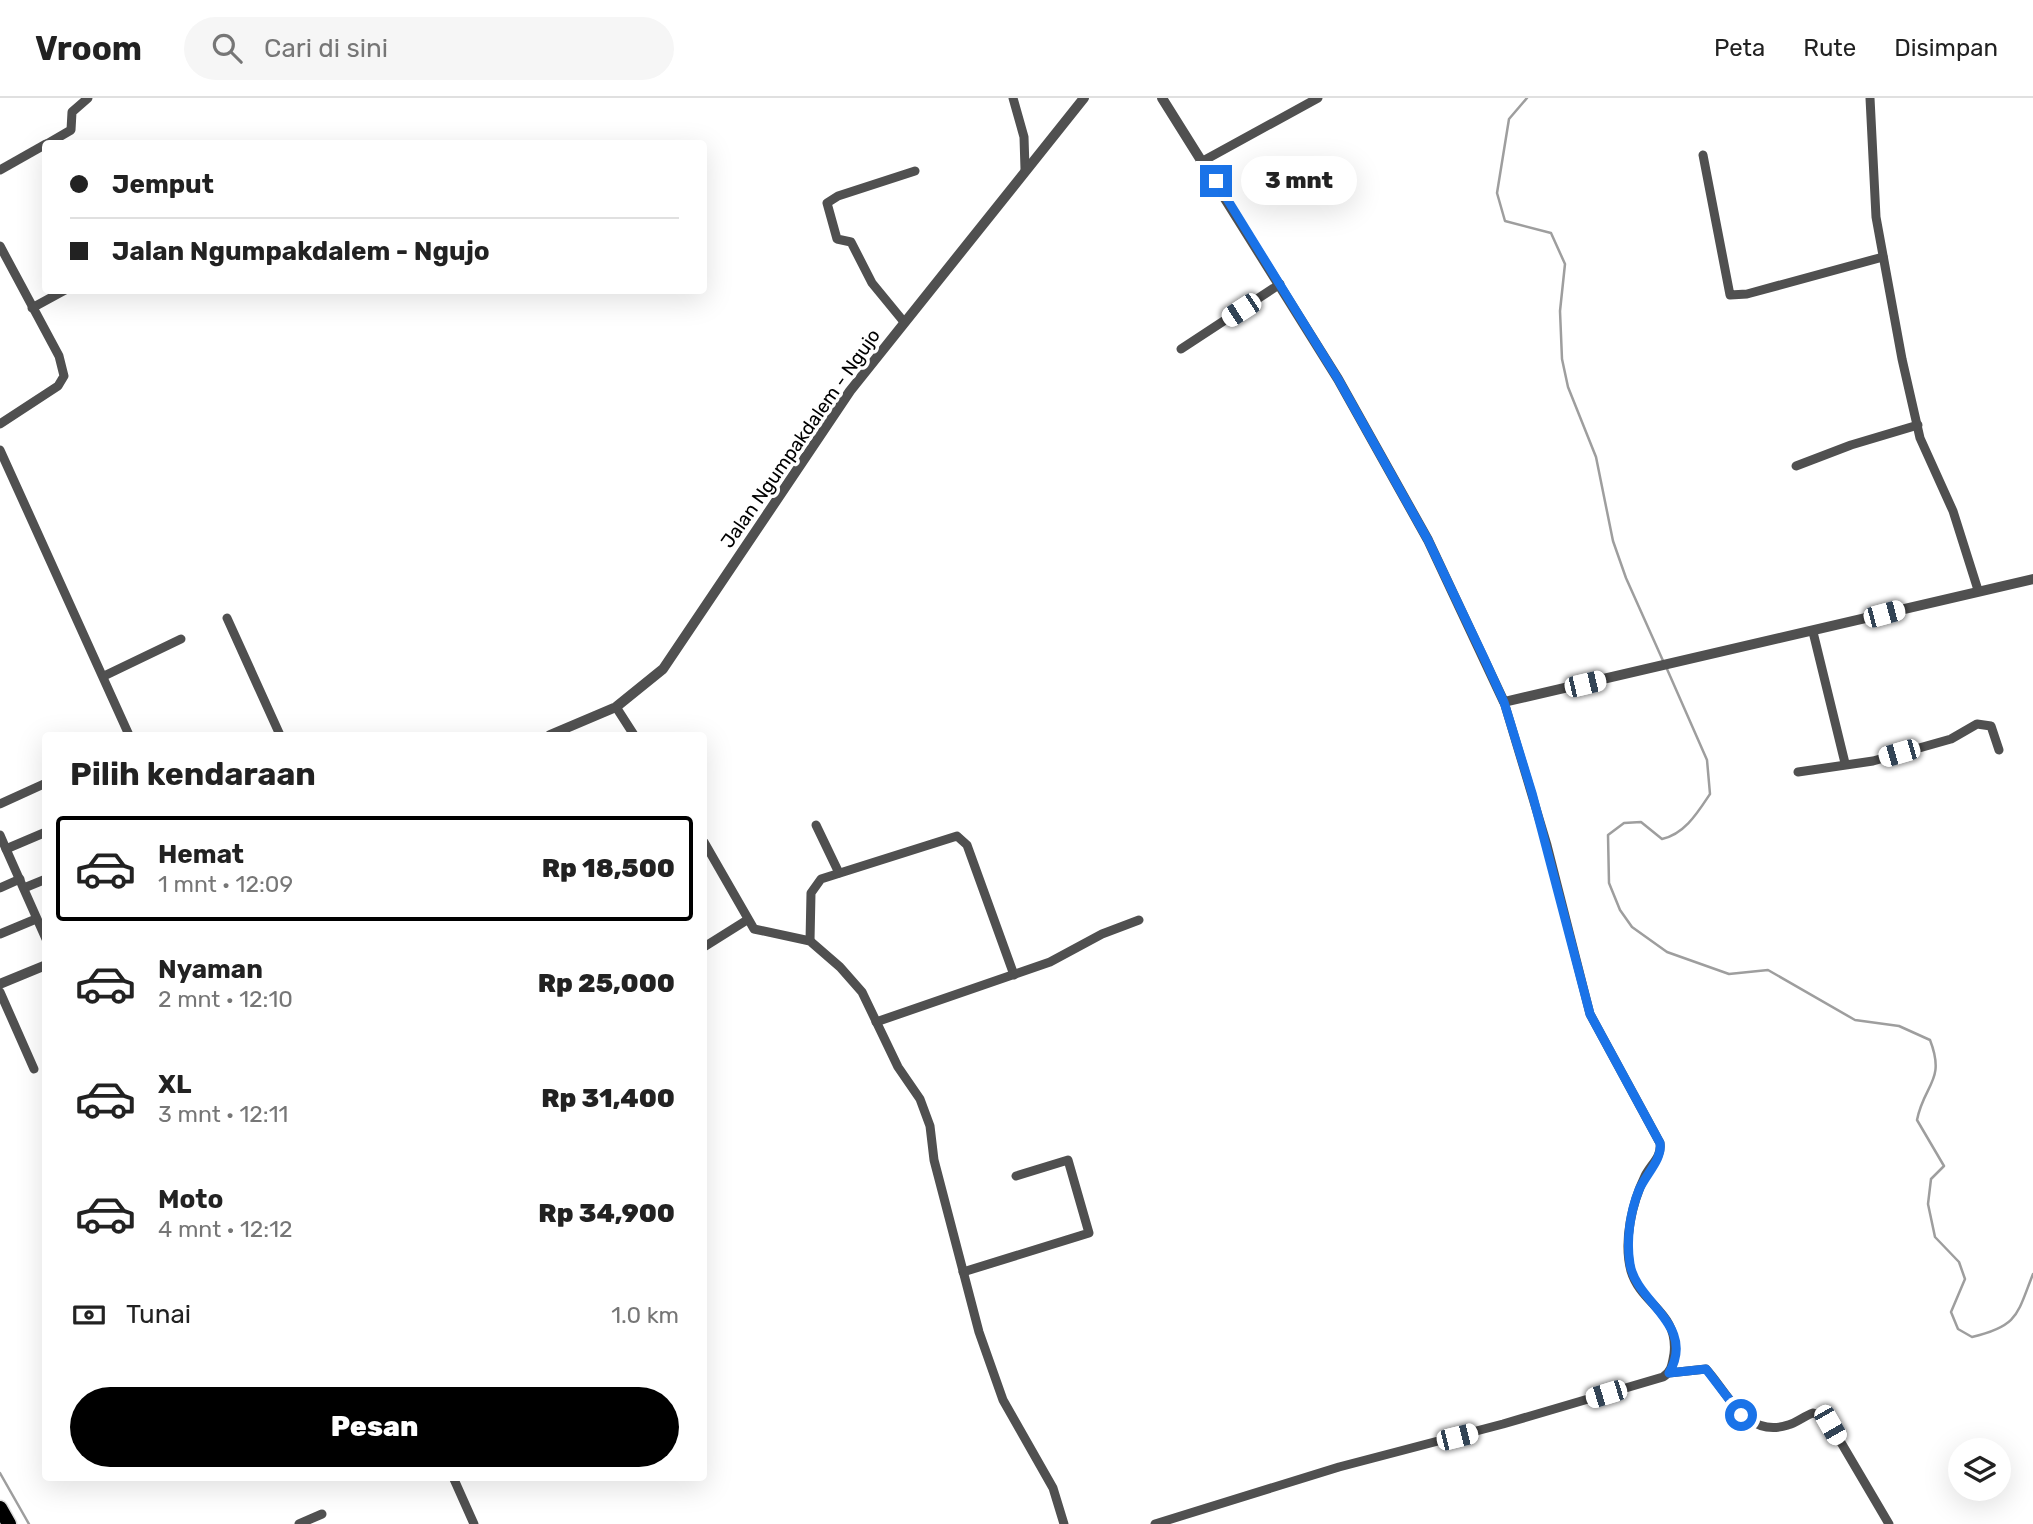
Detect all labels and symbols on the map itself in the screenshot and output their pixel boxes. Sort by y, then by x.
callout: 3 mnt [1240,156,1356,206]
route end [1200,165,1232,197]
car [1218,290,1265,330]
street label: Jalan Ngumpakdalem - Ngujo [716,324,885,552]
car [1861,598,1908,630]
car [1563,669,1608,699]
car [1876,737,1923,769]
car [1583,1378,1630,1410]
route start [1725,1399,1757,1431]
car [1811,1402,1850,1448]
car [1435,1422,1480,1452]

